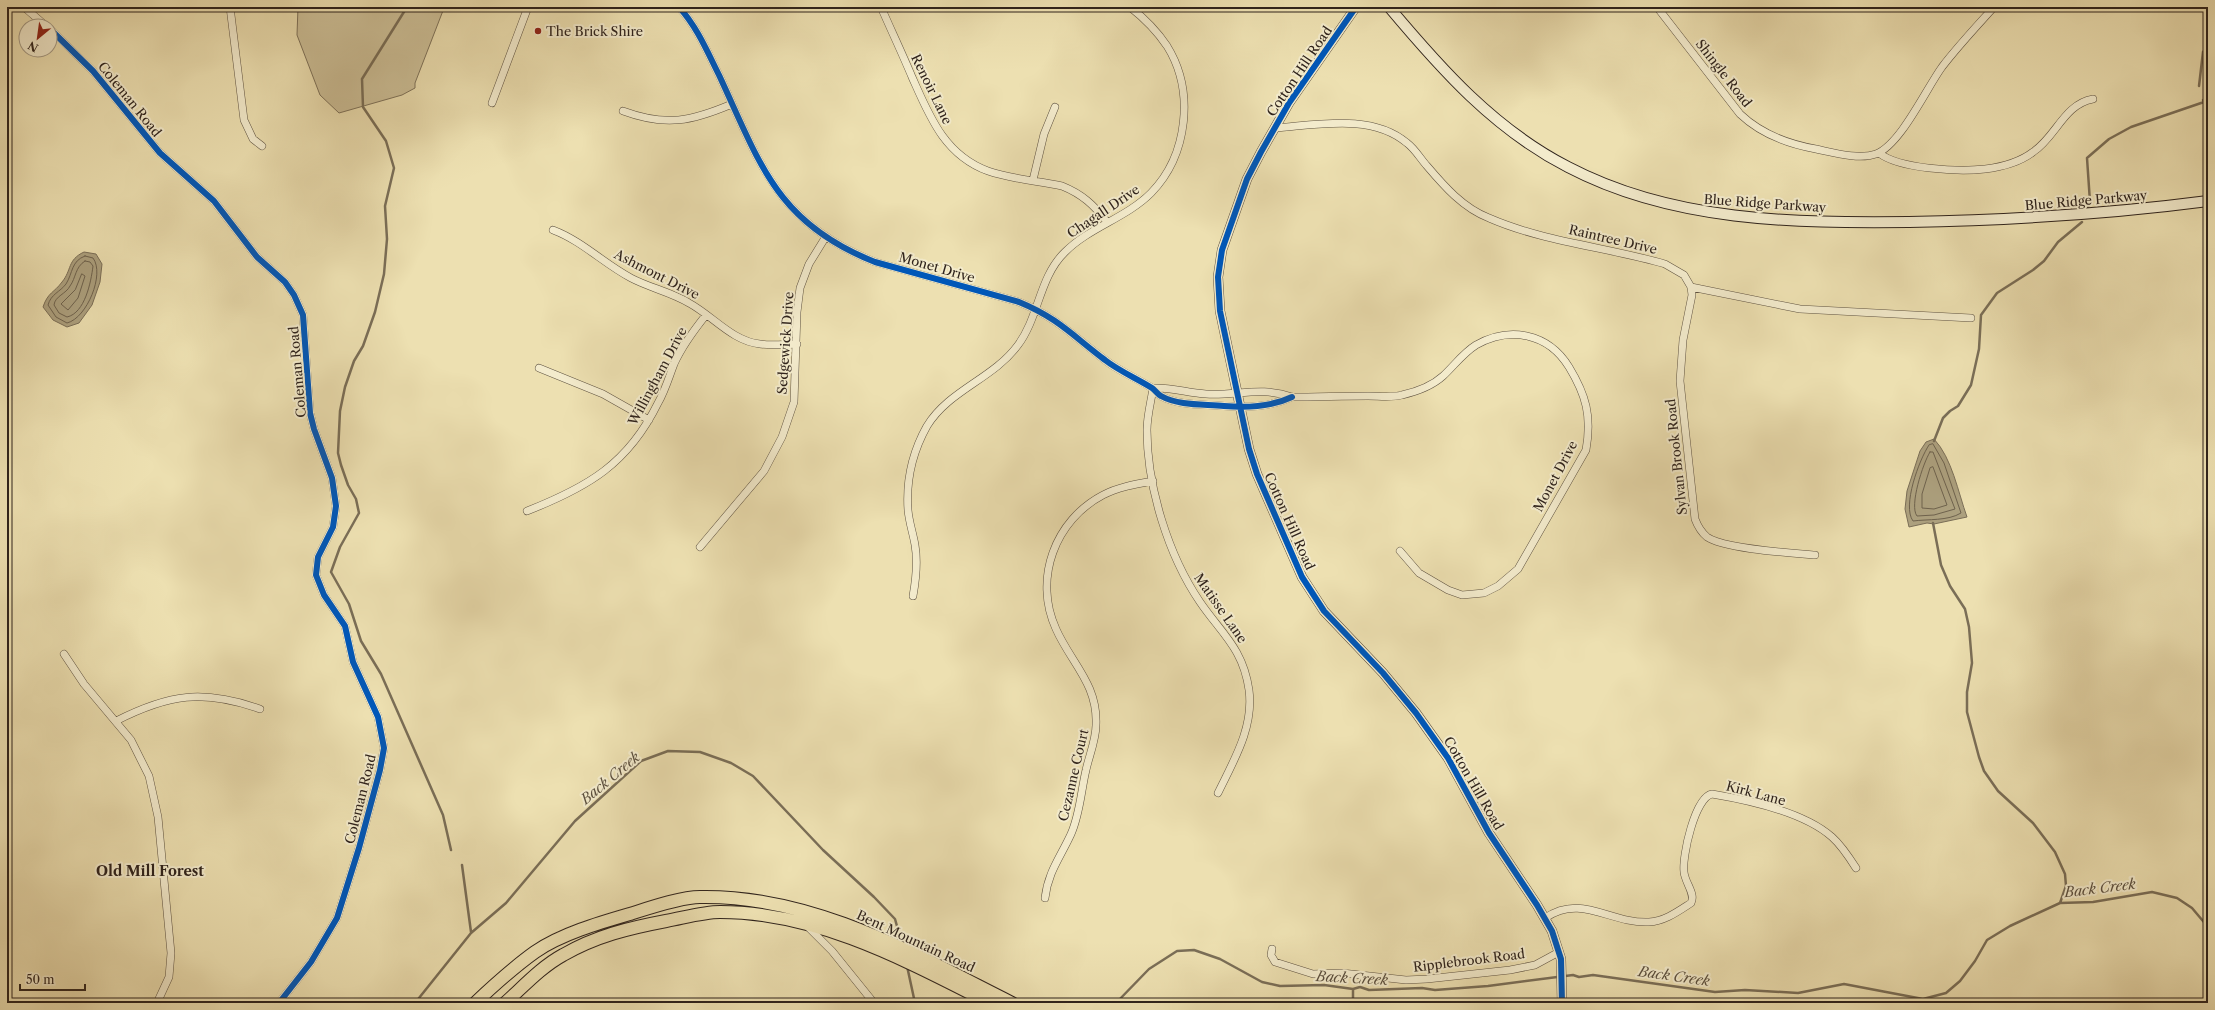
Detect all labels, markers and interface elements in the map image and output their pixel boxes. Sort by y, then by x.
north arrow [18,18,58,58]
place label: The Brick Shire [546,23,643,39]
street label: Cotton Hill Road [1263,23,1335,119]
marker: The Brick Shire [533,26,543,36]
street label: Shingle Road [1693,36,1755,110]
text: N [25,38,41,55]
street label: Renoir Lane [908,51,956,127]
street label: Coleman Road [95,58,165,140]
street label: Chagall Drive [1064,181,1142,241]
street label: Blue Ridge Parkway [2024,187,2149,213]
street label: Blue Ridge Parkway [1703,191,1827,215]
street label: Raintree Drive [1567,221,1659,257]
street label: Ashmont Drive [611,245,702,302]
street label: Monet Drive [897,249,977,285]
street label: Sedgewick Drive [773,291,797,395]
street label: Willingham Drive [624,324,690,429]
street label: Coleman Road [285,325,309,418]
street label: Sylvan Brook Road [1662,398,1690,516]
street label: Monet Drive [1530,438,1580,514]
street label: Cotton Hill Road [1261,470,1319,572]
street label: Matisse Lane [1191,570,1251,646]
street label: Cezanne Court [1055,727,1091,823]
street label: Cotton Hill Road [1441,733,1507,833]
water label: Back Creek [576,748,644,809]
street label: Coleman Road [341,752,379,846]
street label: Kirk Lane [1724,777,1788,809]
district label: Old Mill Forest [96,862,204,880]
water label: Back Creek [2062,875,2138,901]
street label: Bent Mountain Road [854,907,978,975]
street label: Ripplebrook Road [1412,945,1526,975]
water label: Back Creek [1636,962,1712,990]
scale bar [20,966,85,992]
water label: Back Creek [1315,967,1389,989]
text: 50 m [26,972,55,987]

